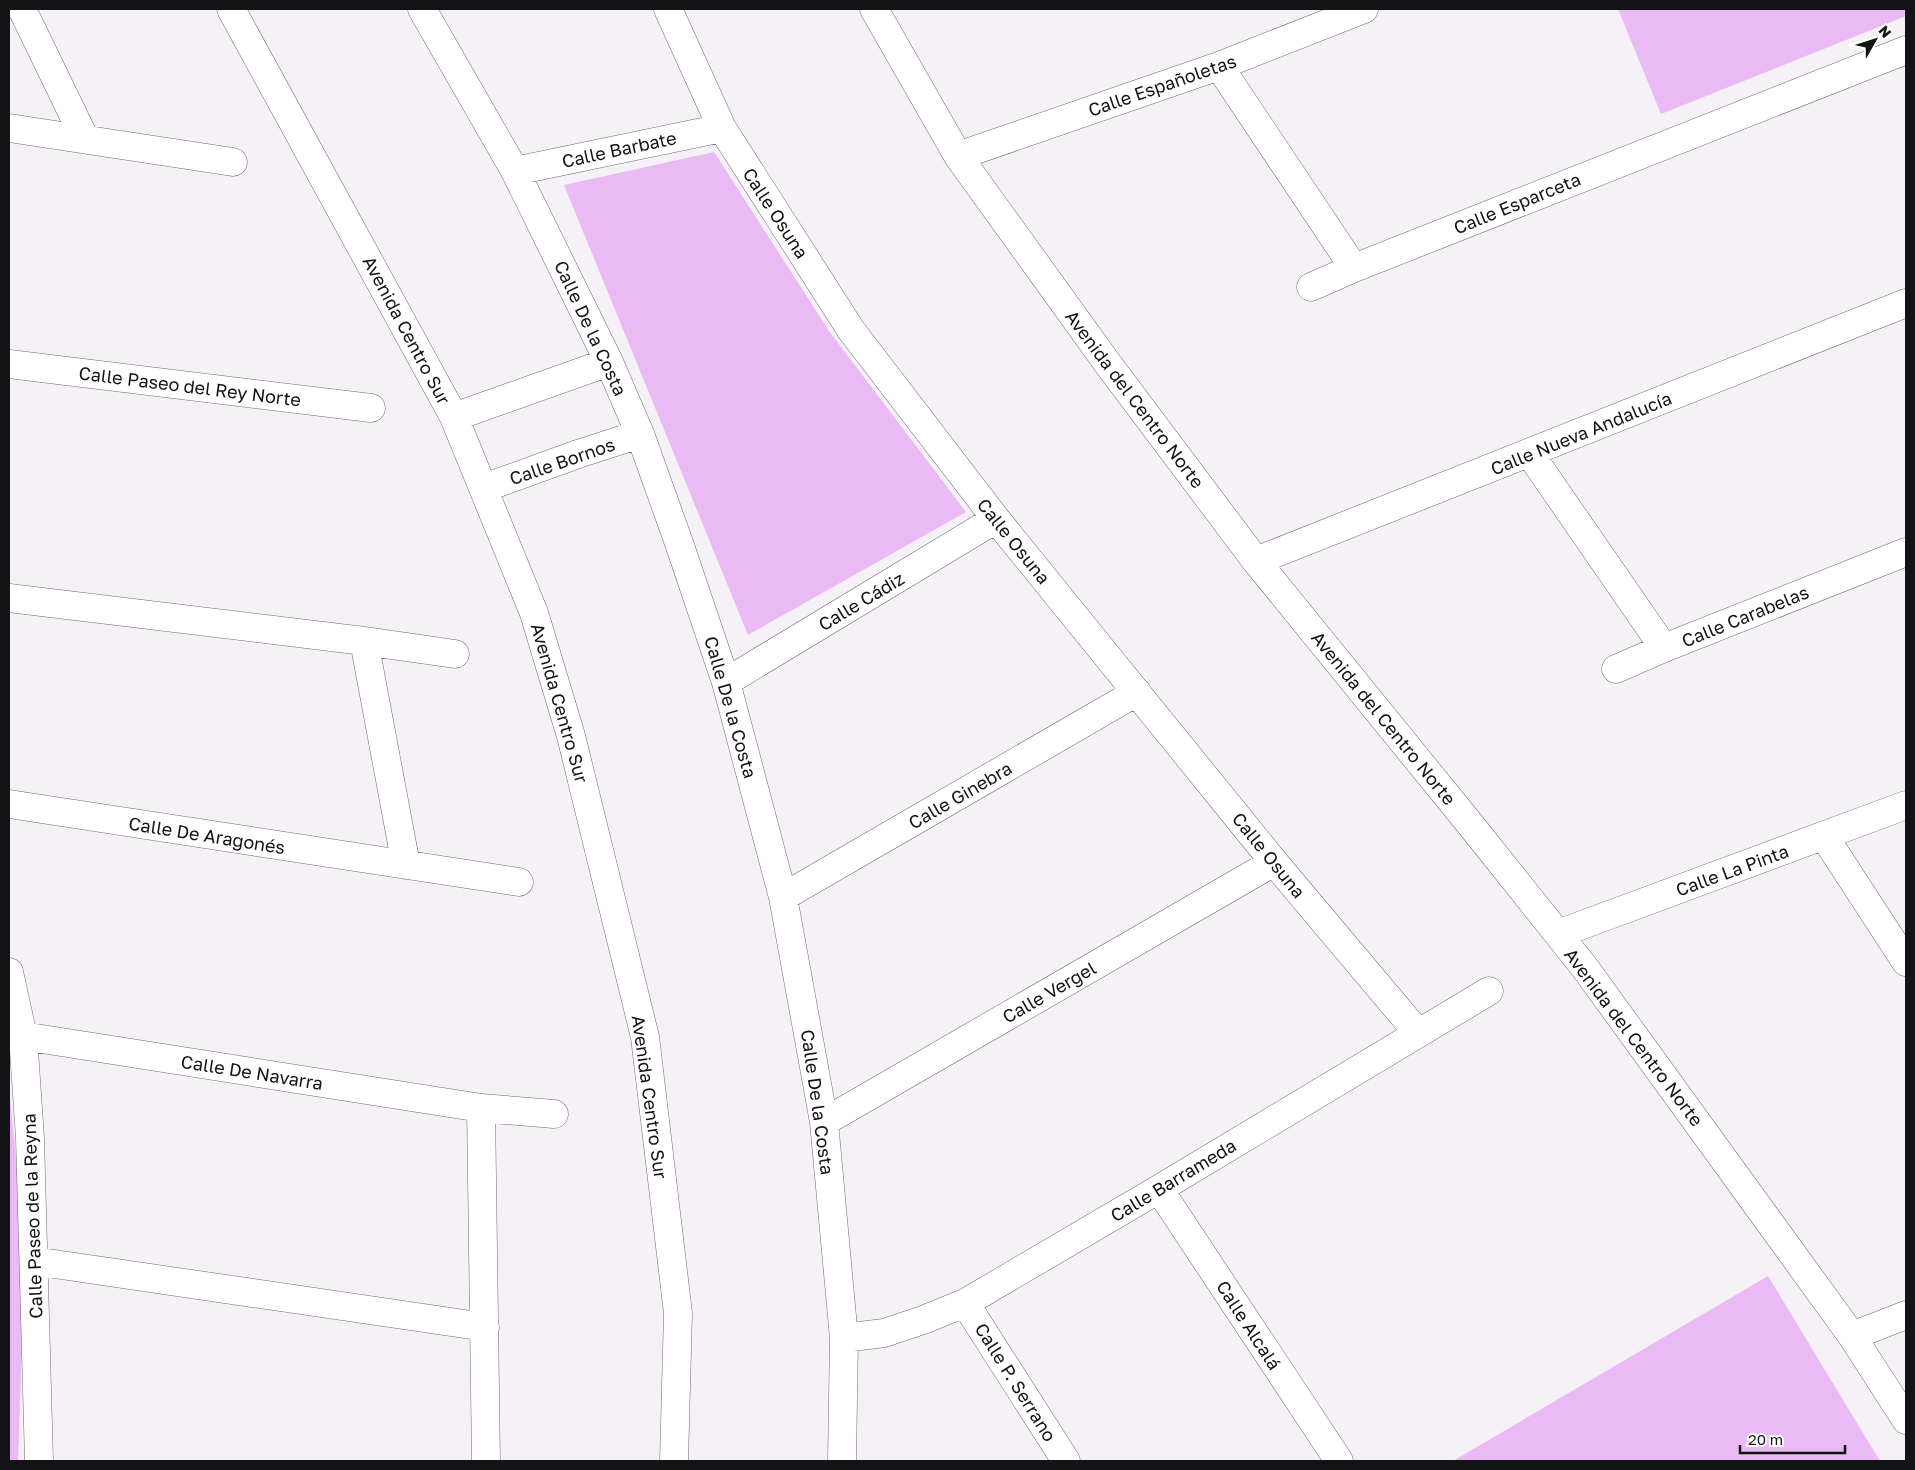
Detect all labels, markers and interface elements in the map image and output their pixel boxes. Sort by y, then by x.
north arrow [1850,15,1900,65]
text: N [1876,22,1895,41]
street label: Calle Españoletas [1085,49,1239,121]
street label: Calle Barbate [560,126,678,172]
street label: Calle Osuna [739,164,813,262]
street label: Calle Esparceta [1450,168,1584,238]
street label: Avenida Centro Sur [359,252,455,408]
street label: Calle De la Costa [550,257,632,399]
street label: Avenida del Centro Norte [1061,306,1209,492]
street label: Calle Paseo del Rey Norte [78,361,302,411]
street label: Calle Nueva Andalucía [1487,387,1675,479]
street label: Calle Bornos [506,433,618,489]
street label: Calle Osuna [973,494,1055,588]
street label: Calle Cádiz [814,567,908,635]
street label: Calle Carabelas [1678,580,1812,652]
street label: Avenida Centro Sur [527,621,593,785]
street label: Avenida del Centro Norte [1307,627,1461,809]
street label: Calle De la Costa [700,634,762,780]
street label: Calle Ginebra [904,757,1016,833]
street label: Calle Osuna [1228,808,1310,902]
street label: Calle De Aragonés [127,812,287,858]
street label: Calle La Pinta [1672,839,1792,901]
street label: Avenida del Centro Norte [1560,944,1708,1130]
street label: Calle Vergel [998,956,1100,1028]
street label: Avenida Centro Sur [628,1014,672,1180]
street label: Calle De la Costa [797,1028,839,1176]
street label: Calle De Navarra [179,1050,325,1094]
street label: Calle Paseo de la Reyna [17,1113,47,1319]
street label: Calle Barrameda [1106,1134,1240,1226]
street label: Calle Alcalá [1212,1276,1286,1374]
street label: Calle P. Serrano [971,1319,1061,1445]
scale bar [1740,1422,1845,1454]
text: 20 m [1748,1430,1783,1448]

